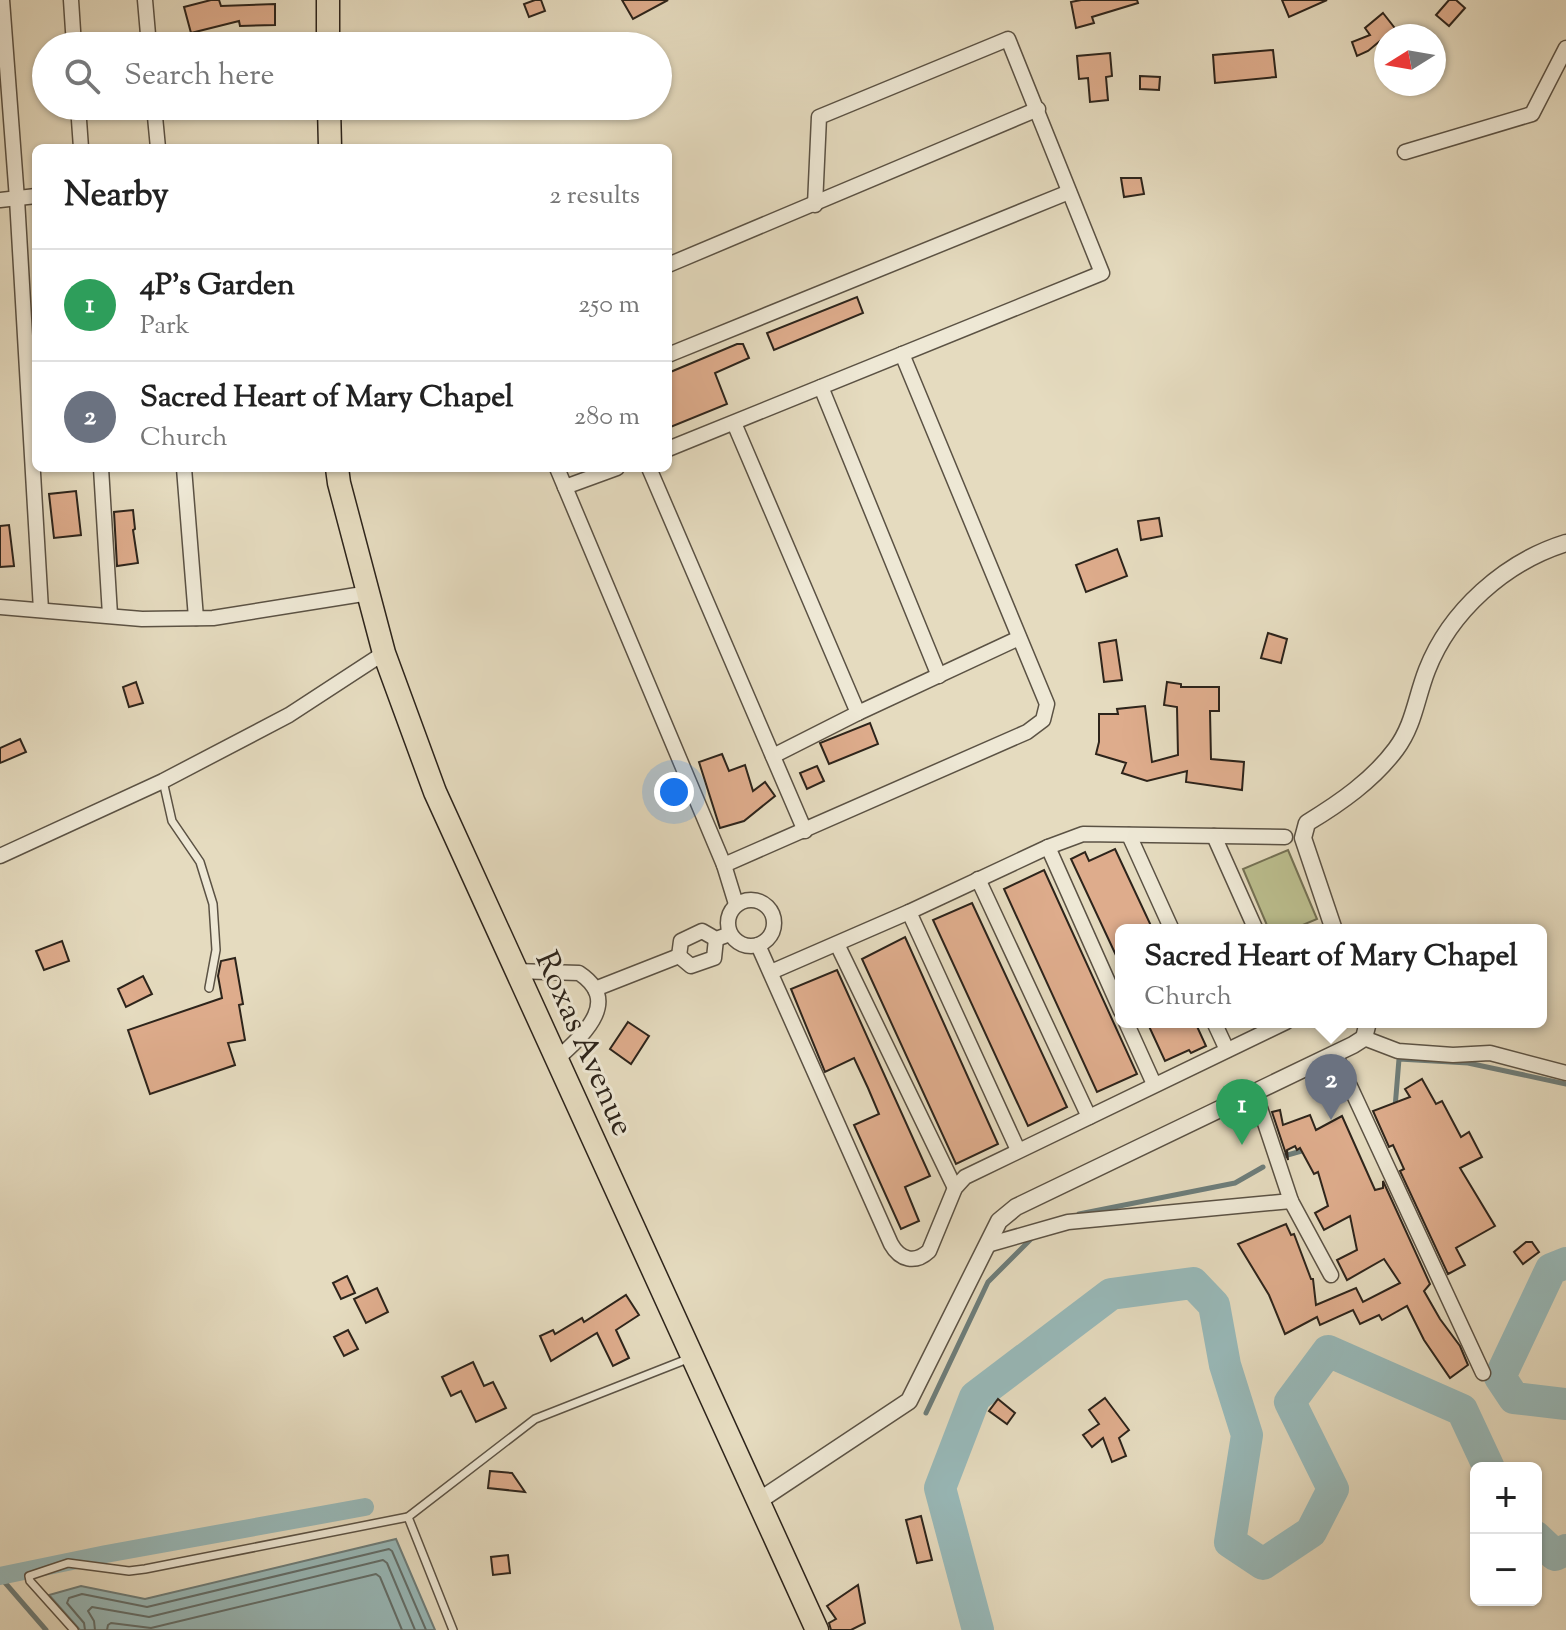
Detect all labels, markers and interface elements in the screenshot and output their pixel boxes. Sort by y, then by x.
north arrow [1374,24,1446,96]
search box [32,32,672,120]
icon: search [60,54,104,98]
text: Search here [124,55,274,98]
text: Nearby [64,172,169,221]
text: 2 results [549,178,640,215]
text: 4P's Garden [140,265,295,308]
text: 1 [86,287,94,324]
text: 250 m [578,287,640,324]
text: Park [140,308,190,345]
text: Sacred Heart of Mary Chapel [140,377,513,420]
text: 2 [84,399,96,436]
text: 280 m [574,399,640,436]
text: Church [140,420,228,457]
your location [654,772,694,812]
popup [1115,924,1547,1028]
text: Sacred Heart of Mary Chapel [1144,936,1518,979]
street label: Roxas Avenue [522,944,644,1144]
text: Church [1144,979,1232,1016]
pin: 2 [1305,1054,1357,1120]
pin: 1 [1216,1079,1268,1145]
map controls [1470,1462,1542,1606]
button: + [1470,1462,1542,1534]
button: − [1470,1534,1542,1606]

